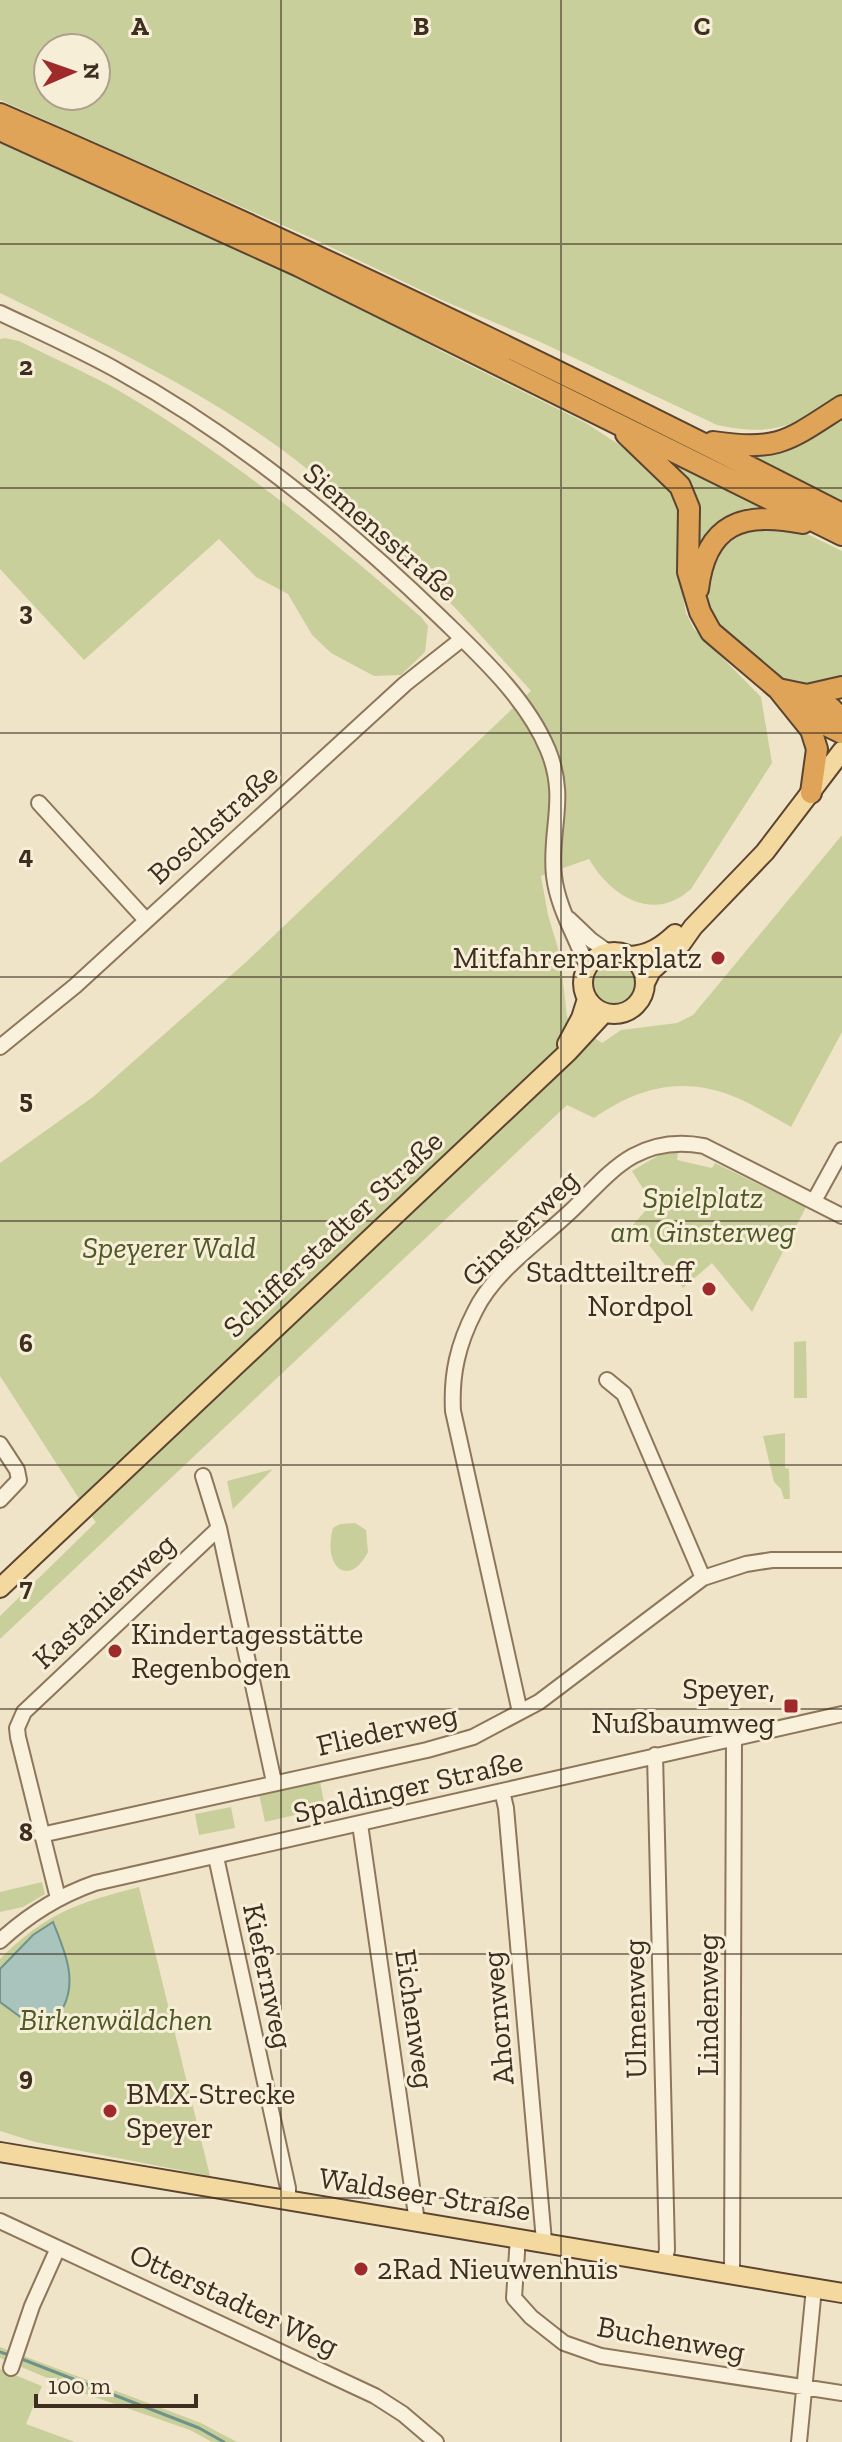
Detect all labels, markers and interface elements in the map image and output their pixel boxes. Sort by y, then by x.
text: A [131,10,149,42]
text: B [413,10,429,42]
text: C [694,10,710,42]
north arrow [32,32,112,112]
text: N [78,62,105,80]
text: 2 [19,350,33,382]
street label: Siemensstraße [296,455,466,609]
text: 3 [19,595,33,627]
street label: Boschstraße [141,756,285,892]
text: 4 [19,839,34,871]
place label: Mitfahrerparkplatz [453,940,702,976]
marker: Mitfahrerparkplatz [709,949,727,967]
text: 5 [19,1083,33,1115]
street label: Schifferstadter Straße [216,1123,450,1345]
street label: Ginsterweg [454,1162,586,1294]
park label: Spielplatz am Ginsterweg [611,1180,796,1250]
park label: Speyerer Wald [82,1230,256,1266]
place label: Stadtteiltreff Nordpol [526,1254,696,1324]
marker: Stadtteiltreff Nordpol [700,1280,718,1298]
text: 6 [19,1327,33,1359]
street label: Kastanienweg [25,1526,183,1676]
text: 7 [20,1571,33,1603]
place label: Kindertagesstätte Regenbogen [131,1616,363,1686]
marker: Kindertagesstätte Regenbogen [106,1642,124,1660]
place label: Speyer, Nußbaumweg [591,1671,775,1741]
street label: Fliederweg [313,1696,461,1764]
marker: Speyer, Nußbaumweg [782,1697,800,1715]
street label: Spaldinger Straße [290,1743,526,1831]
text: 8 [19,1816,33,1848]
street label: Kiefernweg [235,1900,301,2052]
street label: Lindenweg [690,1934,726,2076]
street label: Ulmenweg [616,1939,654,2079]
street label: Eichenweg [387,1947,443,2091]
street label: Ahornweg [474,1950,522,2086]
park label: Birkenwäldchen [20,2002,212,2038]
text: 9 [19,2060,33,2092]
place label: BMX-Strecke Speyer [126,2076,295,2146]
marker: BMX-Strecke Speyer [101,2102,119,2120]
street label: Waldseer Straße [317,2160,533,2228]
street label: Otterstadter Weg [124,2236,344,2364]
place label: 2Rad Nieuwenhuis [377,2251,618,2287]
marker: 2Rad Nieuwenhuis [352,2260,370,2278]
street label: Buchenweg [594,2308,748,2370]
scale bar [36,2358,196,2408]
text: 100 m [48,2371,111,2400]

